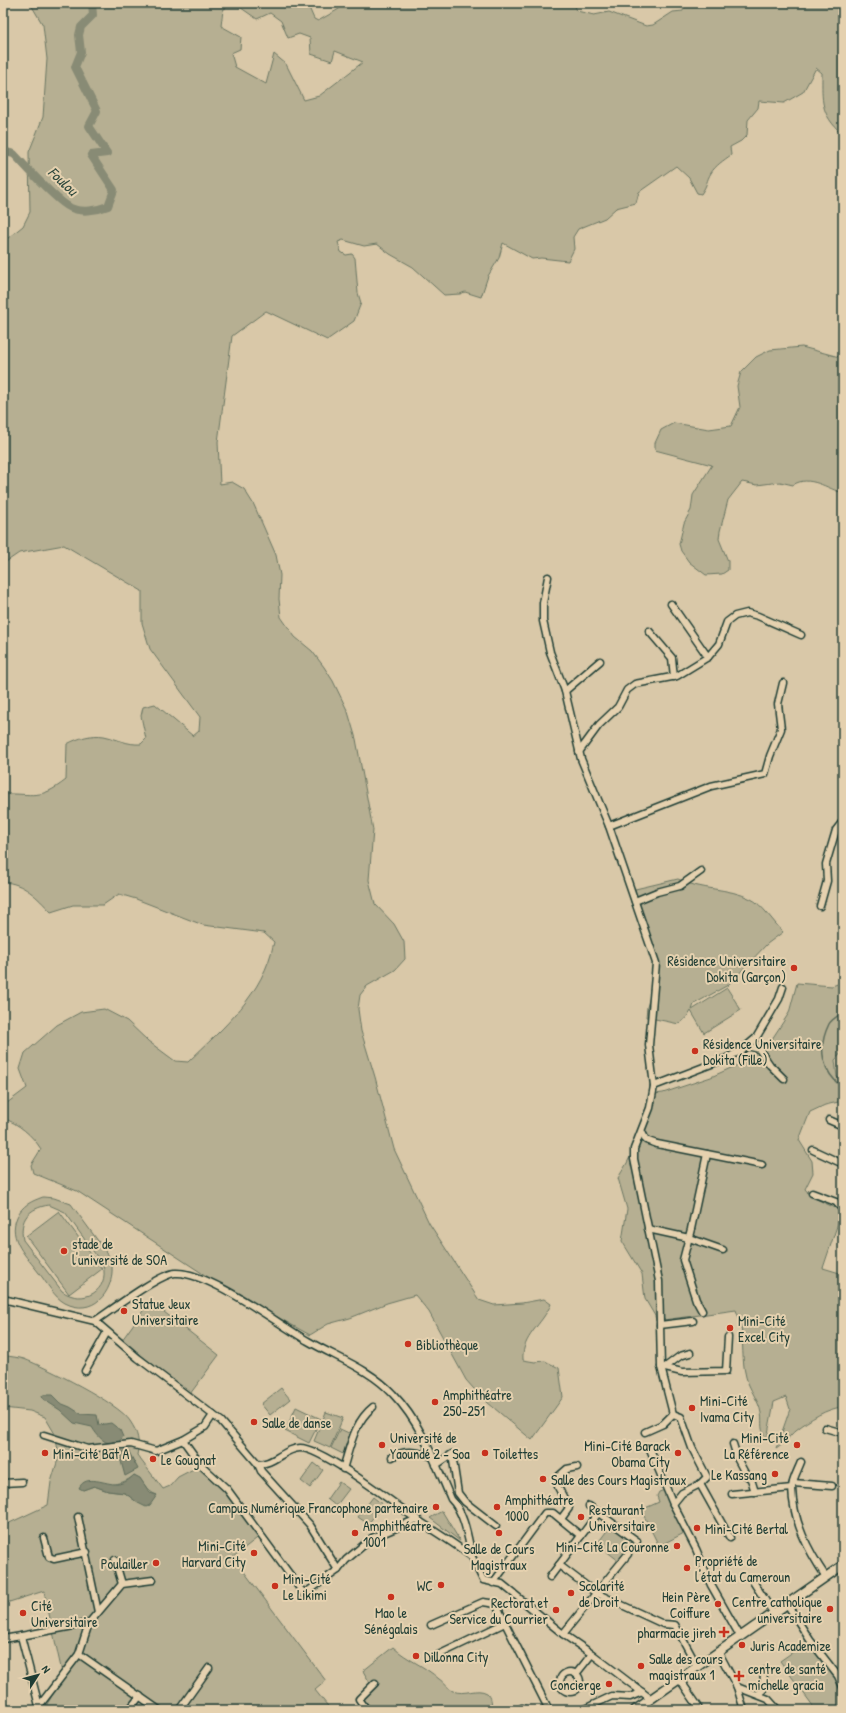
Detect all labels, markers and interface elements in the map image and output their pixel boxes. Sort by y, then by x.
water label: Foulou [44,162,83,201]
place label: Résidence Universitaire Dokita (Garçon) [667,951,786,986]
marker: Résidence Universitaire Dokita (Garçon) [789,963,799,973]
place label: Résidence Universitaire Dokita (Fille) [703,1034,822,1069]
marker: Résidence Universitaire Dokita (Fille) [690,1046,700,1056]
place label: stade de l'université de SOA [72,1234,167,1269]
marker: stade de l'université de SOA [59,1246,69,1256]
place label: Statue Jeux Universitaire [132,1294,199,1329]
marker: Statue Jeux Universitaire [119,1306,129,1316]
place label: Mini-Cité Excel City [738,1311,790,1347]
marker: Mini-Cité Excel City [725,1323,735,1333]
place label: Bibliothèque [416,1335,479,1355]
marker: Bibliothèque [403,1339,413,1349]
place label: Amphithéatre 250-251 [443,1385,512,1420]
place label: Mini-Cité Ivama City [700,1391,754,1427]
marker: Amphithéatre 250-251 [430,1397,440,1407]
marker: Mini-Cité Ivama City [687,1403,697,1413]
place label: Salle de danse [262,1413,332,1432]
marker: Salle de danse [249,1417,259,1427]
place label: Université de Yaoundé 2 - Soa [390,1428,470,1463]
place label: Mini-Cité La Référence [724,1428,789,1463]
place label: Mini-Cité Barack Obama City [584,1436,670,1472]
marker: Université de Yaoundé 2 - Soa [377,1440,387,1450]
marker: Mini-Cité La Référence [792,1440,802,1450]
place label: Mini-cité Bat A [53,1444,129,1463]
place label: Toilettes [493,1444,538,1463]
marker: Mini-cité Bat A [40,1448,50,1458]
marker: Toilettes [480,1448,490,1458]
marker: Mini-Cité Barack Obama City [673,1448,683,1458]
place label: Le Gougnat [161,1450,216,1470]
marker: Le Gougnat [148,1454,158,1464]
place label: Le Kassang [711,1465,767,1485]
marker: Le Kassang [770,1469,780,1479]
place label: Salle des Cours Magistraux [551,1470,686,1490]
marker: Salle des Cours Magistraux [538,1474,548,1484]
place label: Amphithéatre 1000 [505,1490,574,1525]
place label: Campus Numérique Francophone partenaire [208,1498,428,1518]
place label: Restaurant Universitaire [589,1500,656,1535]
marker: Campus Numérique Francophone partenaire [431,1502,441,1512]
marker: Amphithéatre 1000 [492,1502,502,1512]
marker: Restaurant Universitaire [576,1512,586,1522]
place label: Amphithéatre 1001 [363,1516,432,1551]
place label: Mini-Cité Bertal [705,1519,788,1538]
marker: Mini-Cité Bertal [692,1523,702,1533]
marker: Amphithéatre 1001 [350,1528,360,1538]
marker: Salle de Cours Magistraux [494,1528,504,1538]
place label: Mini-Cité Harvard City [182,1536,246,1572]
place label: Mini-Cité La Couronne [556,1537,669,1556]
place label: Salle de Cours Magistraux [464,1539,534,1575]
marker: Mini-Cité La Couronne [672,1541,682,1551]
marker: Mini-Cité Harvard City [249,1548,259,1558]
place label: Propriété de l'état du Cameroun [695,1551,790,1586]
place label: Poulailler [101,1554,149,1573]
marker: Poulailler [151,1558,161,1568]
marker: Propriété de l'état du Cameroun [682,1563,692,1573]
place label: Mini-Cité Le Likimi [283,1569,331,1604]
place label: WC [417,1576,433,1595]
place label: Scolarité de Droit [579,1576,625,1611]
marker: WC [436,1580,446,1590]
marker: Mini-Cité Le Likimi [270,1581,280,1591]
place label: Hein Père Coiffure [662,1587,710,1622]
marker: Scolarité de Droit [566,1588,576,1598]
marker: Mao le Sénégalais [386,1592,396,1602]
place label: Centre catholique universitaire [732,1592,822,1627]
place label: Rectorat et Service du Courrier [450,1593,549,1628]
place label: Cité Universitaire [31,1596,98,1631]
marker: Hein Père Coiffure [713,1599,723,1609]
place label: Mao le Sénégalais [364,1603,418,1639]
marker: Centre catholique universitaire [825,1604,835,1614]
marker: Rectorat et Service du Courrier [551,1605,561,1615]
marker: Cité Universitaire [18,1608,28,1618]
place label: pharmacie jireh [638,1623,716,1643]
marker: pharmacie jireh [719,1627,729,1637]
place label: Juris Academize [750,1636,831,1655]
marker: Juris Academize [737,1640,747,1650]
place label: Dillonna City [424,1647,488,1667]
place label: Salle des cours magistraux 1 [649,1649,723,1685]
marker: Dillonna City [411,1651,421,1661]
north arrow [18,1655,58,1695]
place label: centre de santé michelle gracia [748,1659,827,1695]
marker: Salle des cours magistraux 1 [636,1661,646,1671]
text: N [39,1663,54,1676]
marker: centre de santé michelle gracia [733,1670,745,1682]
place label: Concierge [550,1675,601,1695]
marker: Concierge [604,1679,614,1689]

